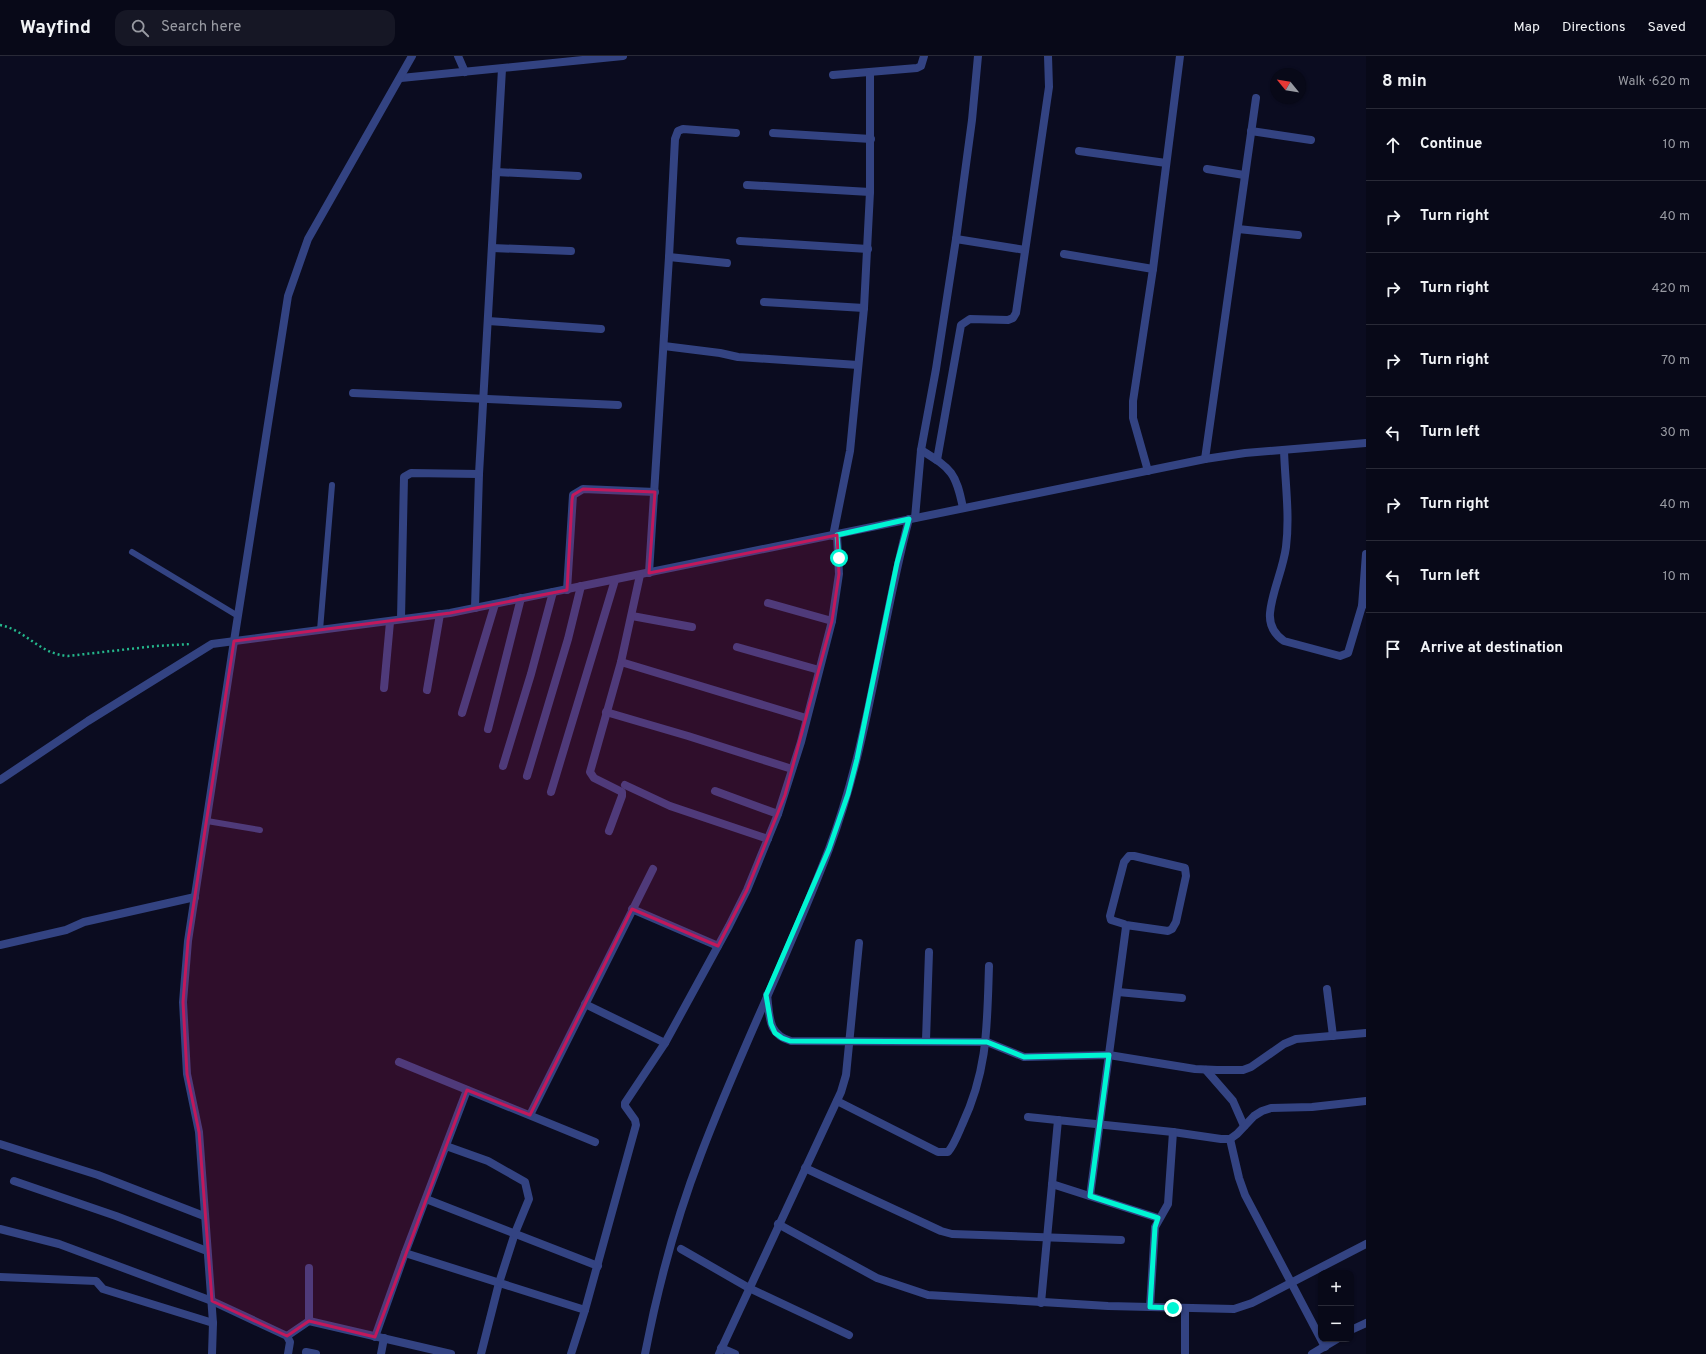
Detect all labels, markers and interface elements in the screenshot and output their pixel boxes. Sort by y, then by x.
search box [115,10,395,46]
text: Wayfind [20,16,91,40]
icon: search [129,17,151,39]
text: Search here [161,18,241,37]
text: Map [1514,19,1540,36]
text: Directions [1562,19,1626,36]
text: Saved [1648,19,1686,36]
north arrow [1270,68,1306,104]
text: 8 min [1382,71,1427,93]
text: Walk · 620 m [1618,74,1690,90]
icon: ahead [1382,134,1404,156]
text: Continue [1420,135,1482,154]
text: 10 m [1663,137,1690,153]
icon: right [1382,206,1404,228]
text: Turn right [1420,207,1489,226]
text: 40 m [1660,209,1690,225]
icon: right [1382,278,1404,300]
text: Turn right [1420,279,1489,298]
text: 420 m [1652,281,1690,297]
icon: right [1382,350,1404,372]
text: Turn right [1420,351,1489,370]
text: 70 m [1661,353,1690,369]
icon: left [1382,422,1404,444]
text: Turn left [1420,423,1480,442]
text: 30 m [1660,425,1690,441]
icon: right [1382,494,1404,516]
text: Turn right [1420,495,1489,514]
text: 40 m [1660,497,1690,513]
route start [830,549,848,567]
icon: left [1382,566,1404,588]
text: Turn left [1420,567,1480,586]
text: 10 m [1663,569,1690,585]
icon: arrive [1382,638,1404,660]
text: Arrive at destination [1420,639,1563,658]
map controls [1318,1270,1354,1342]
button: + [1318,1270,1354,1306]
route end [1164,1299,1182,1317]
button: − [1318,1306,1354,1342]

